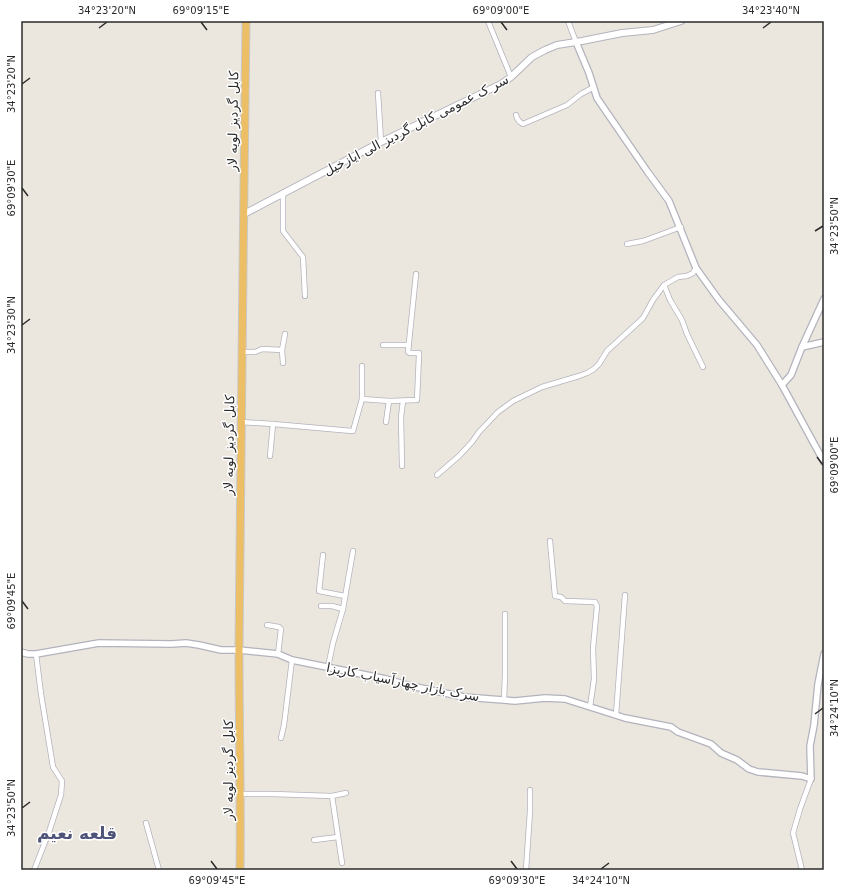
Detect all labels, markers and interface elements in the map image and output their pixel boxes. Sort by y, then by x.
text: 34°23'20"N [78,5,136,16]
text: 69°09'15"E [173,5,229,16]
text: 69°09'00"E [473,5,529,16]
text: 34°23'40"N [742,5,800,16]
text: 34°23'20"N [6,55,17,113]
street label: کابل گردیز لویه لار [225,70,242,173]
street label: سر ک عمومی کابل گردیز الی ایازخیل [321,72,511,179]
text: 69°09'30"E [6,160,17,216]
text: 34°23'50"N [829,197,840,255]
text: 34°23'30"N [6,296,17,354]
street label: کابل گردیز لویه لار [221,394,238,497]
text: 69°09'00"E [829,437,840,493]
text: 69°09'45"E [6,573,17,629]
street label: سرک بازار چهارآسیاب کاریزا [325,659,481,705]
text: 34°24'10"N [829,679,840,737]
street label: کابل گردیز لویه لار [221,719,237,821]
text: 34°23'50"N [6,779,17,837]
district label: قلعه نعيم [37,823,117,843]
text: 69°09'45"E [189,875,245,886]
text: 69°09'30"E [489,875,545,886]
text: 34°24'10"N [572,875,630,886]

